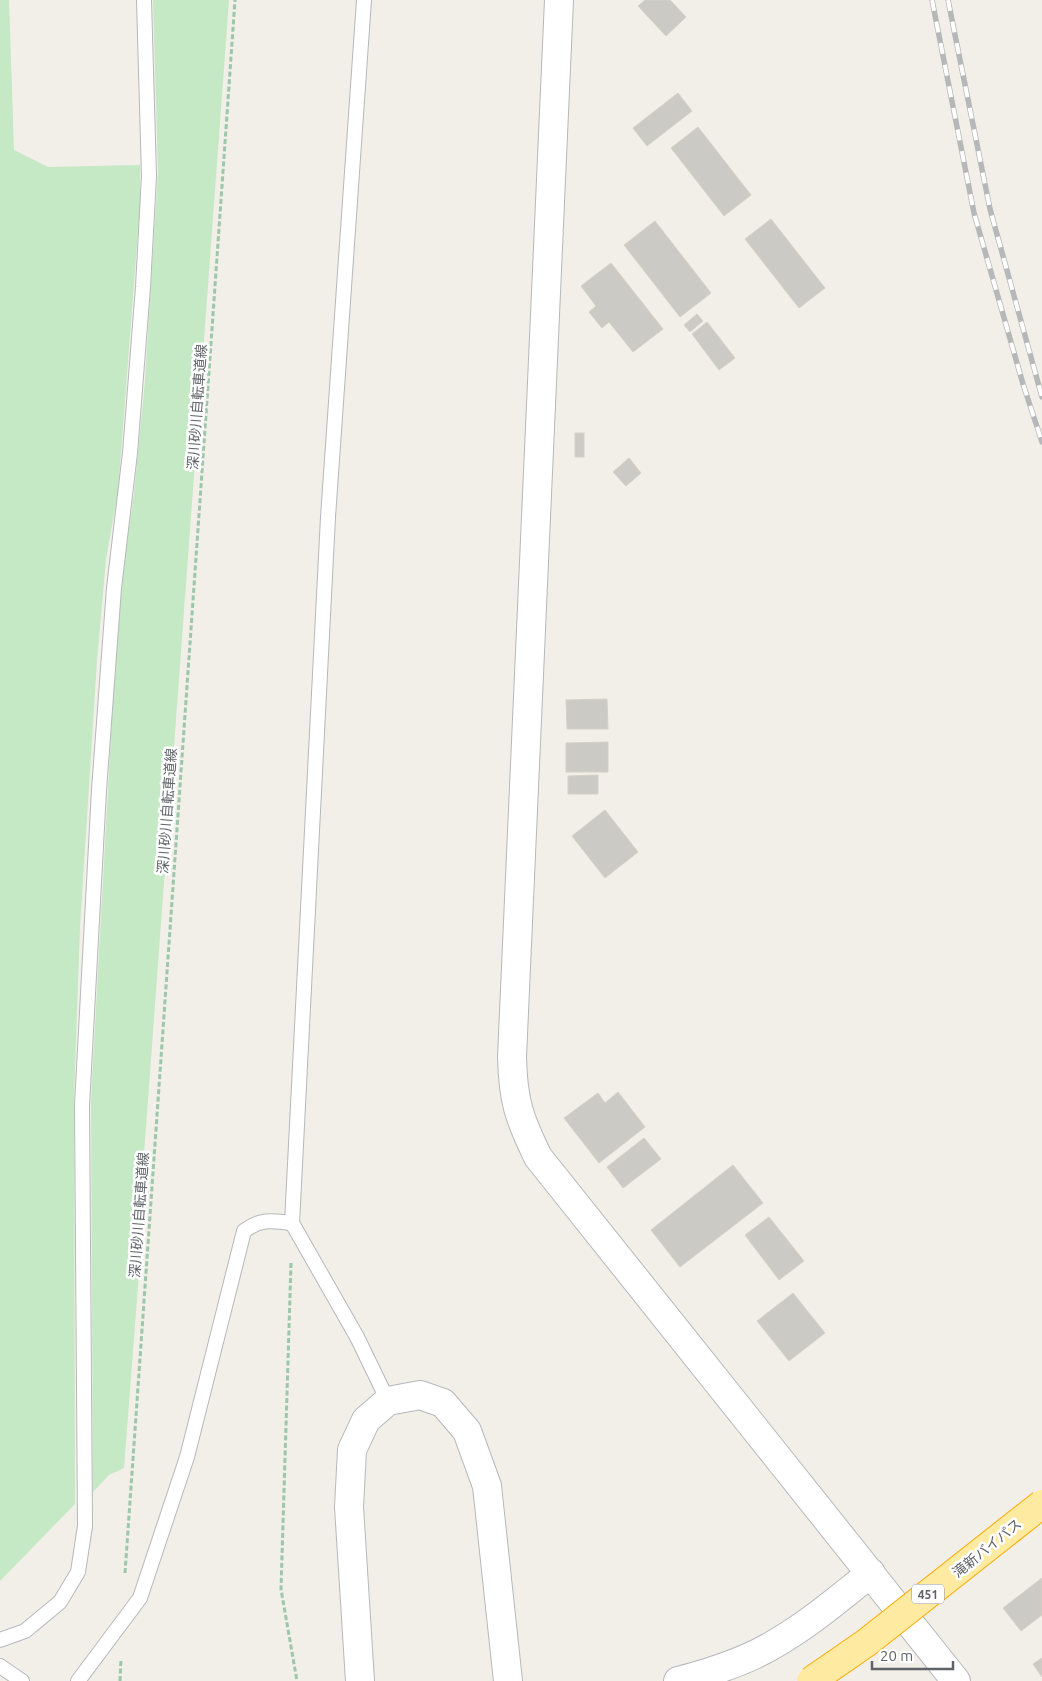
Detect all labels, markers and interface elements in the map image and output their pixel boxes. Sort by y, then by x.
street label: 深川砂川自転車道線 [185,344,209,470]
street label: 深川砂川自転車道線 [155,748,179,874]
street label: 深川砂川自転車道線 [127,1152,151,1278]
street label: 滝新バイパス [949,1515,1025,1581]
road number: 451 [912,1585,944,1604]
scale bar [872,1638,953,1670]
text: 20 m [880,1647,913,1664]

